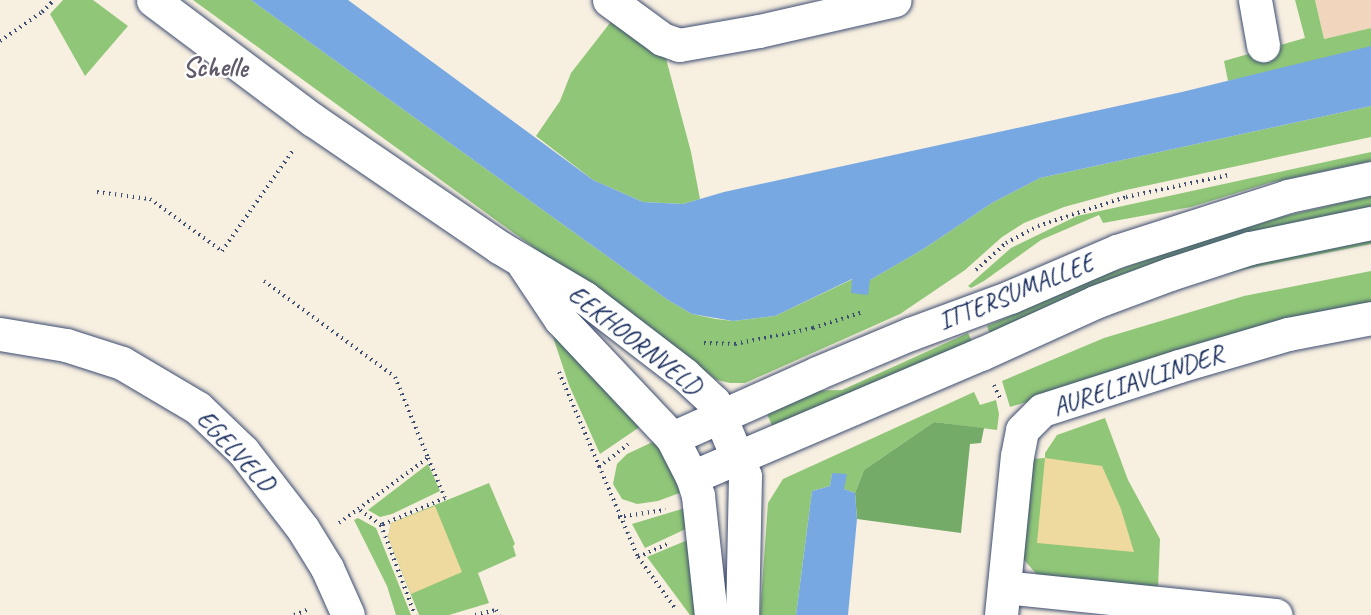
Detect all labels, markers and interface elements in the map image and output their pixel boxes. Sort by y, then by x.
district label: Schelle [182,50,248,84]
street label: ITTERSUMALLEE [934,247,1098,337]
street label: EEKHOORNVELD [562,278,708,402]
street label: AURELIAVLINDER [1049,339,1227,423]
street label: EGELVELD [190,403,282,499]

